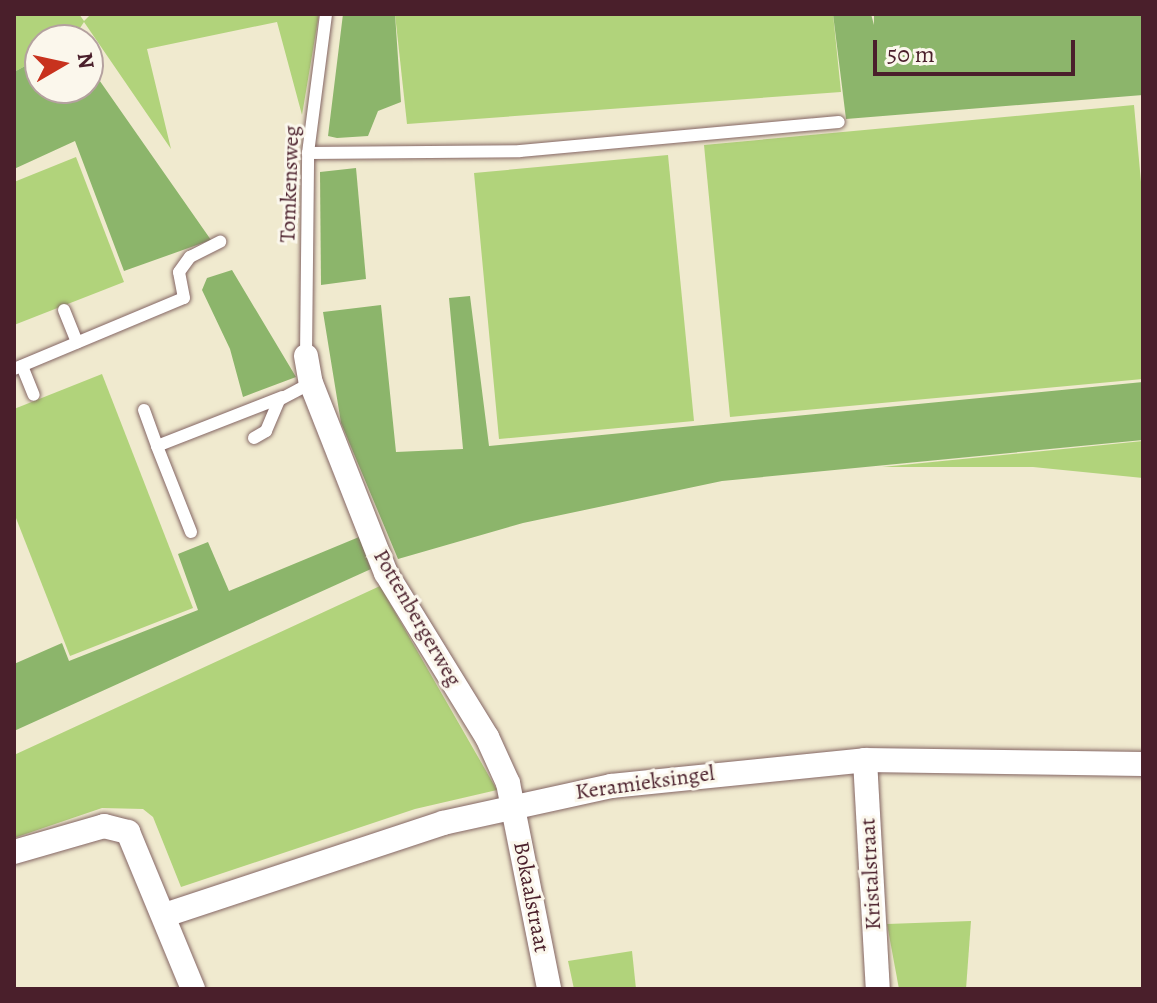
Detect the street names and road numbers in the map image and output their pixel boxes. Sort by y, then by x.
street label: Tomkensweg [275,125,305,243]
street label: Pottenbergerweg [367,545,467,691]
street label: Keramieksingel [574,760,716,806]
street label: Kristalstraat [855,817,887,931]
street label: Bokaalstraat [507,839,555,955]

